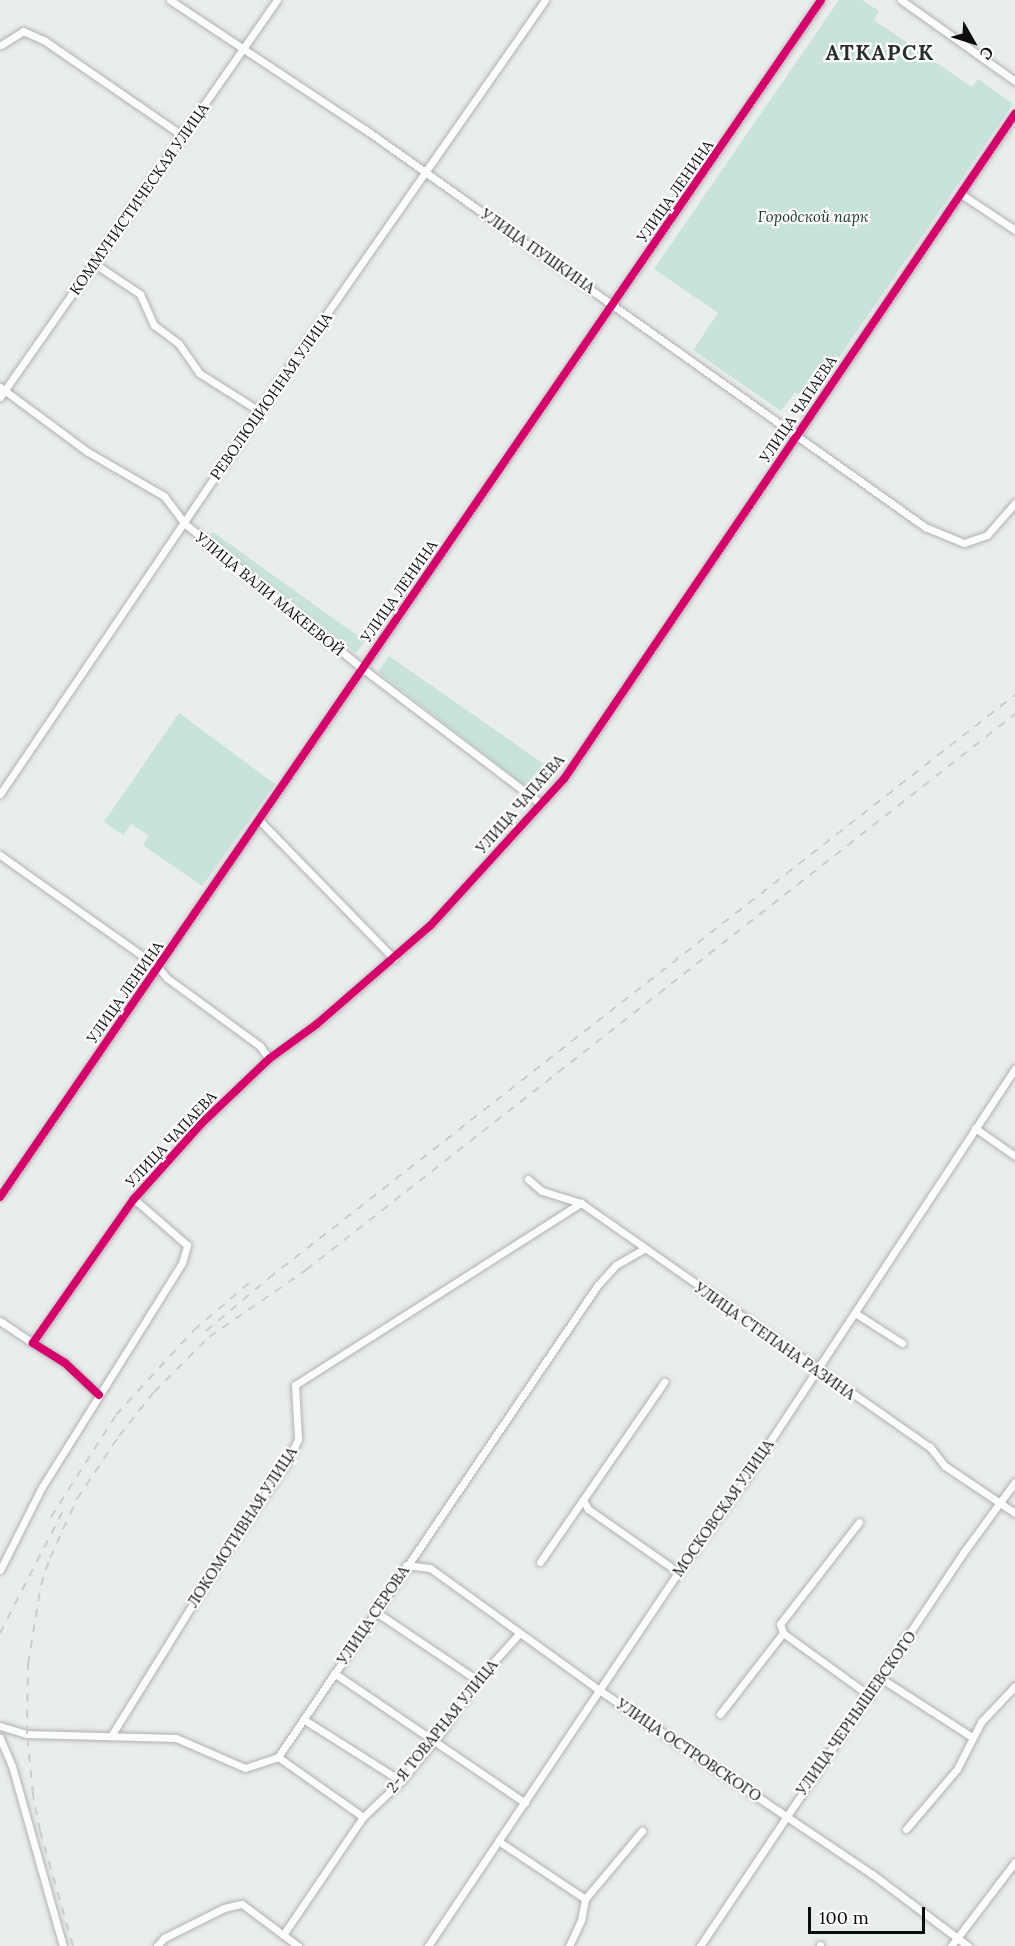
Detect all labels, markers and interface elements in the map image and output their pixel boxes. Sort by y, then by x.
north arrow [943,12,1003,72]
district label: АТКАРСК [826,40,934,66]
text: С [976,43,998,64]
street label: КОММУНИСТИЧЕСКАЯ УЛИЦА [66,100,212,298]
street label: УЛИЦА ЛЕНИНА [633,136,717,246]
street label: УЛИЦА ПУШКИНА [478,205,598,297]
park label: Городской парк [758,208,868,226]
street label: РЕВОЛЮЦИОННАЯ УЛИЦА [206,309,336,483]
street label: УЛИЦА ЧАПАЕВА [756,352,840,466]
street label: УЛИЦА ВАЛИ МАКЕЕВОЙ [192,528,348,660]
street label: УЛИЦА ЛЕНИНА [357,536,441,646]
street label: УЛИЦА ЧАПАЕВА [472,751,568,857]
street label: УЛИЦА ЛЕНИНА [83,937,167,1047]
street label: УЛИЦА ЧАПАЕВА [122,1087,220,1191]
street label: УЛИЦА СТЕПАНА РАЗИНА [691,1279,859,1403]
street label: МОСКОВСКАЯ УЛИЦА [669,1436,777,1580]
street label: ЛОКОМОТИВНАЯ УЛИЦА [183,1444,301,1610]
street label: УЛИЦА СЕРОВА [333,1562,413,1668]
street label: УЛИЦА ЧЕРНЫШЕВСКОГО [792,1627,920,1799]
street label: 2-Я ТОВАРНАЯ УЛИЦА [383,1656,501,1796]
street label: УЛИЦА ОСТРОВСКОГО [613,1695,765,1805]
scale bar [811,1895,928,1933]
text: 100 m [819,1906,869,1929]

